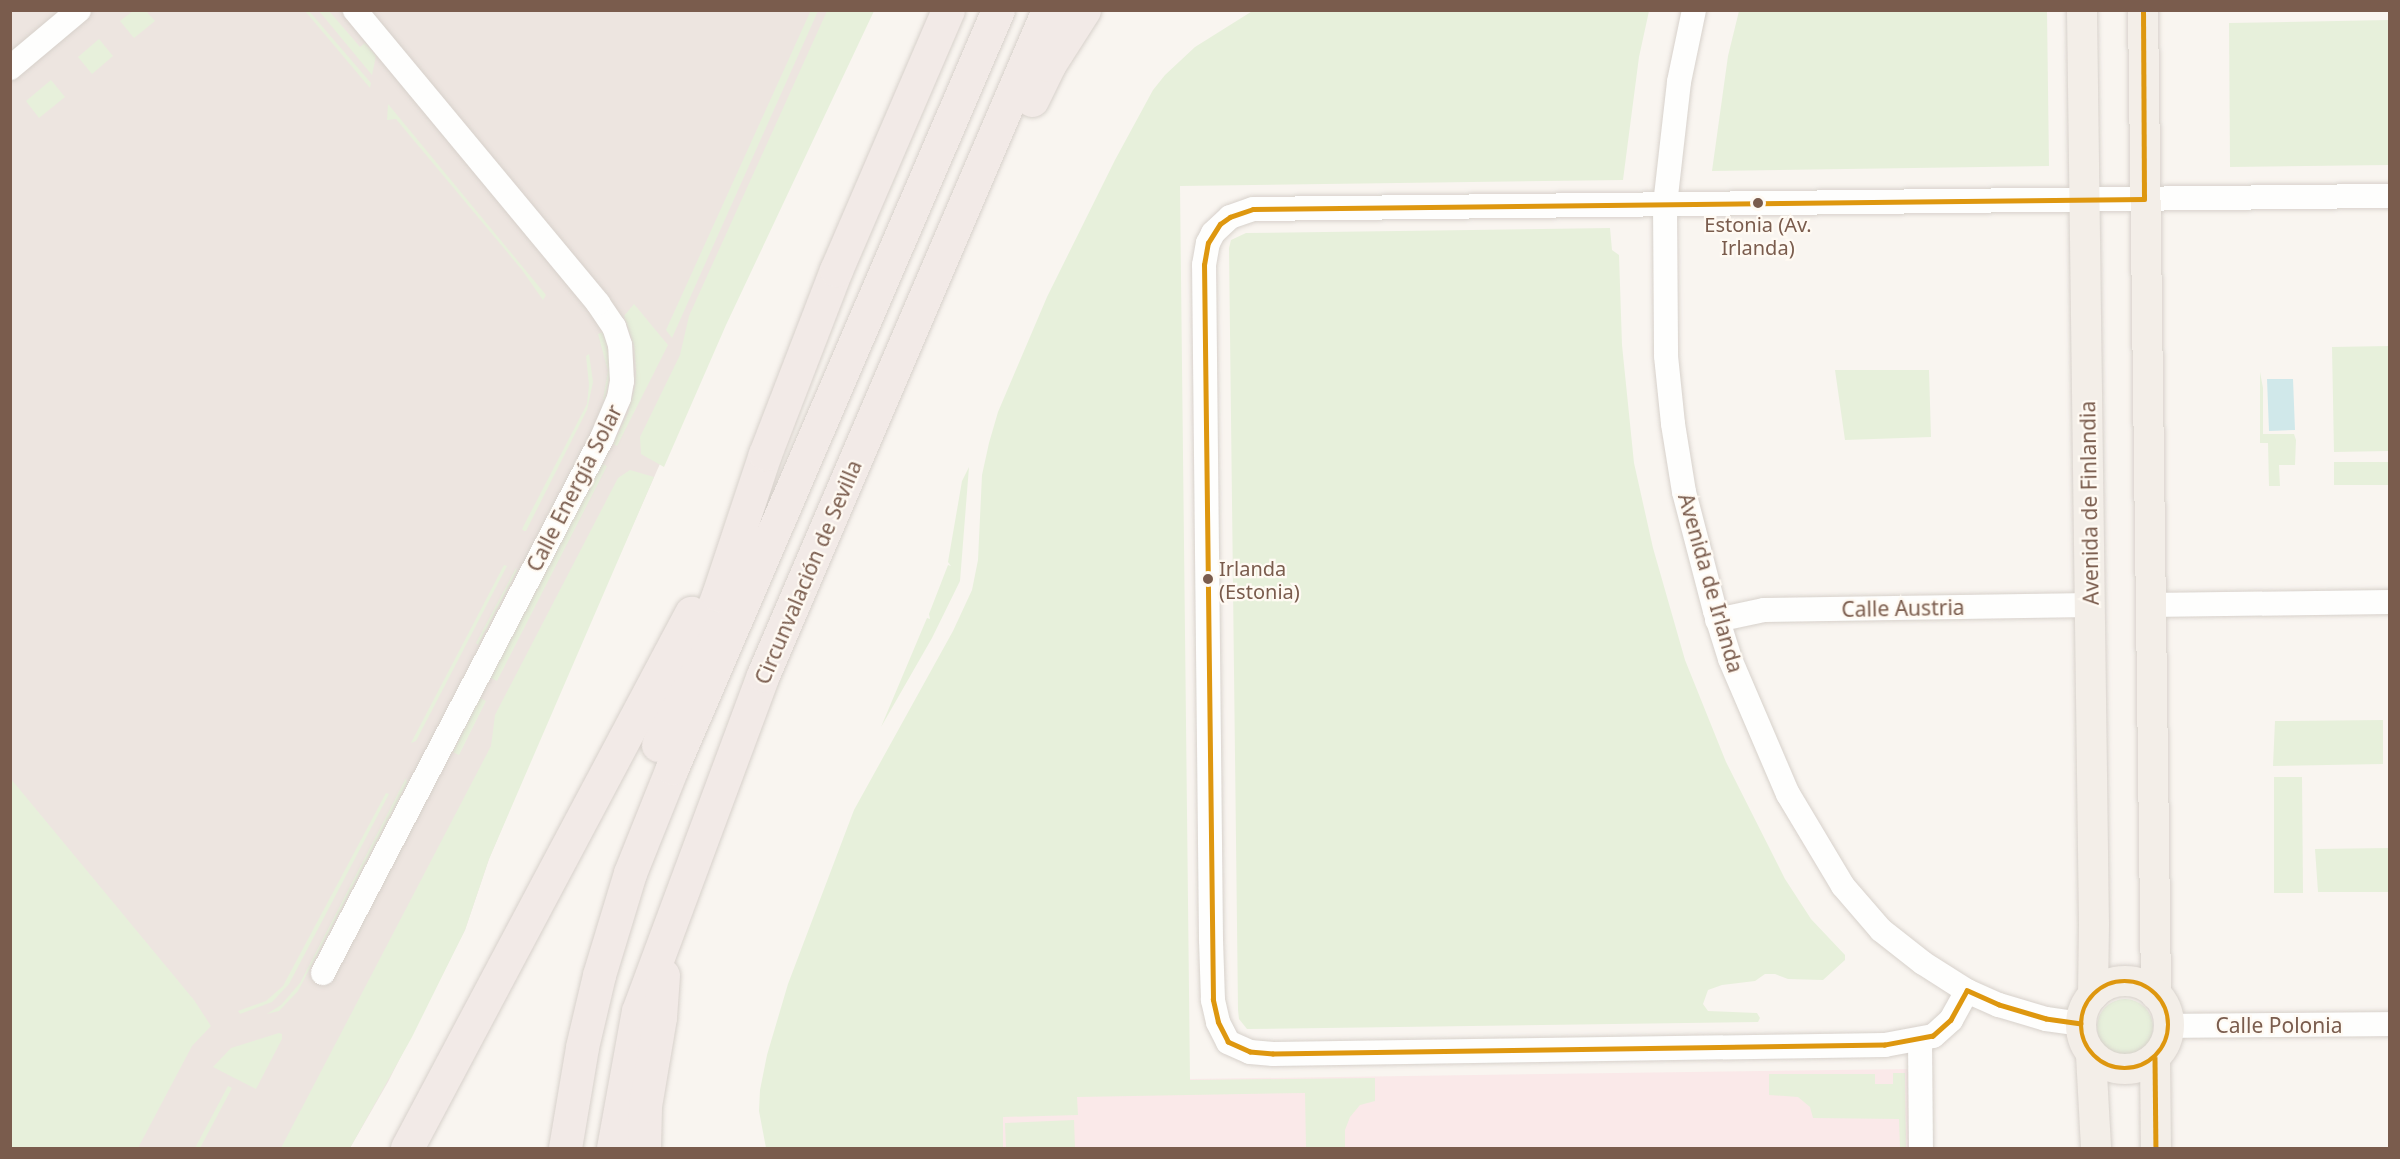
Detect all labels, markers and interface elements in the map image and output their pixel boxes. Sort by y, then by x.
marker: Estonia (Av. Irlanda) [1752,197,1764,209]
place label: Estonia (Av. Irlanda) [1704,212,1812,259]
street label: Calle Energía Solar [521,400,627,576]
street label: Avenida de Finlandia [2075,401,2103,605]
street label: Circunvalación de Sevilla [749,456,867,688]
street label: Avenida de Irlanda [1673,490,1749,676]
place label: Irlanda (Estonia) [1219,556,1300,603]
marker: Irlanda (Estonia) [1202,573,1214,585]
street label: Calle Austria [1841,594,1965,622]
street label: Calle Polonia [2216,1012,2342,1038]

